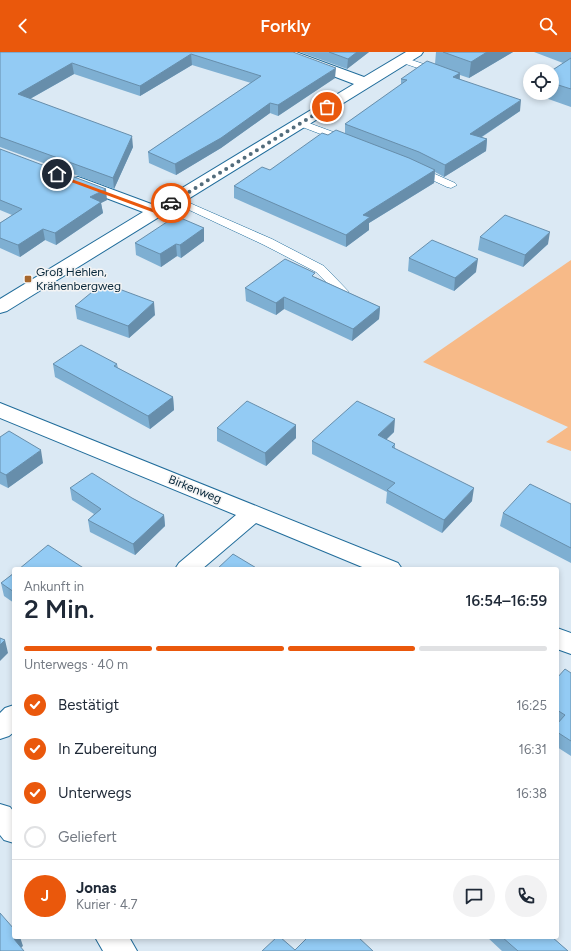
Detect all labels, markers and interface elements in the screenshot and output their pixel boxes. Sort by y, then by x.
icon: back [12,15,34,37]
text: Forkly [260,15,311,37]
icon: search [537,15,559,37]
map controls [523,64,559,100]
button: locate [523,64,559,100]
pin [310,90,344,124]
icon: bag [316,96,338,118]
pin [40,157,74,191]
icon: home [46,163,68,185]
courier [151,183,191,223]
icon: car [160,192,182,214]
place label: Groß Hehlen, Krähenbergweg [36,265,121,293]
marker: Groß Hehlen, Krähenbergweg [23,274,33,284]
street label: Birkenweg [166,472,224,506]
text: Ankunft in [24,579,84,594]
text: 16:54–16:59 [465,592,547,610]
text: 2 Min. [24,593,95,625]
text: Unterwegs · 40 m [24,657,128,672]
icon: check [24,694,46,716]
text: Bestätigt [58,696,119,714]
text: 16:25 [516,698,547,713]
icon: check [24,738,46,760]
text: In Zubereitung [58,740,157,758]
text: 16:31 [519,742,547,757]
icon: check [24,782,46,804]
text: Unterwegs [58,784,131,802]
text: 16:38 [516,786,547,801]
text: Geliefert [58,828,117,846]
button: chat [453,875,495,917]
button: phone [505,875,547,917]
text: Jonas [76,879,117,897]
text: J [41,887,49,905]
text: Kurier · 4.7 [76,897,138,912]

